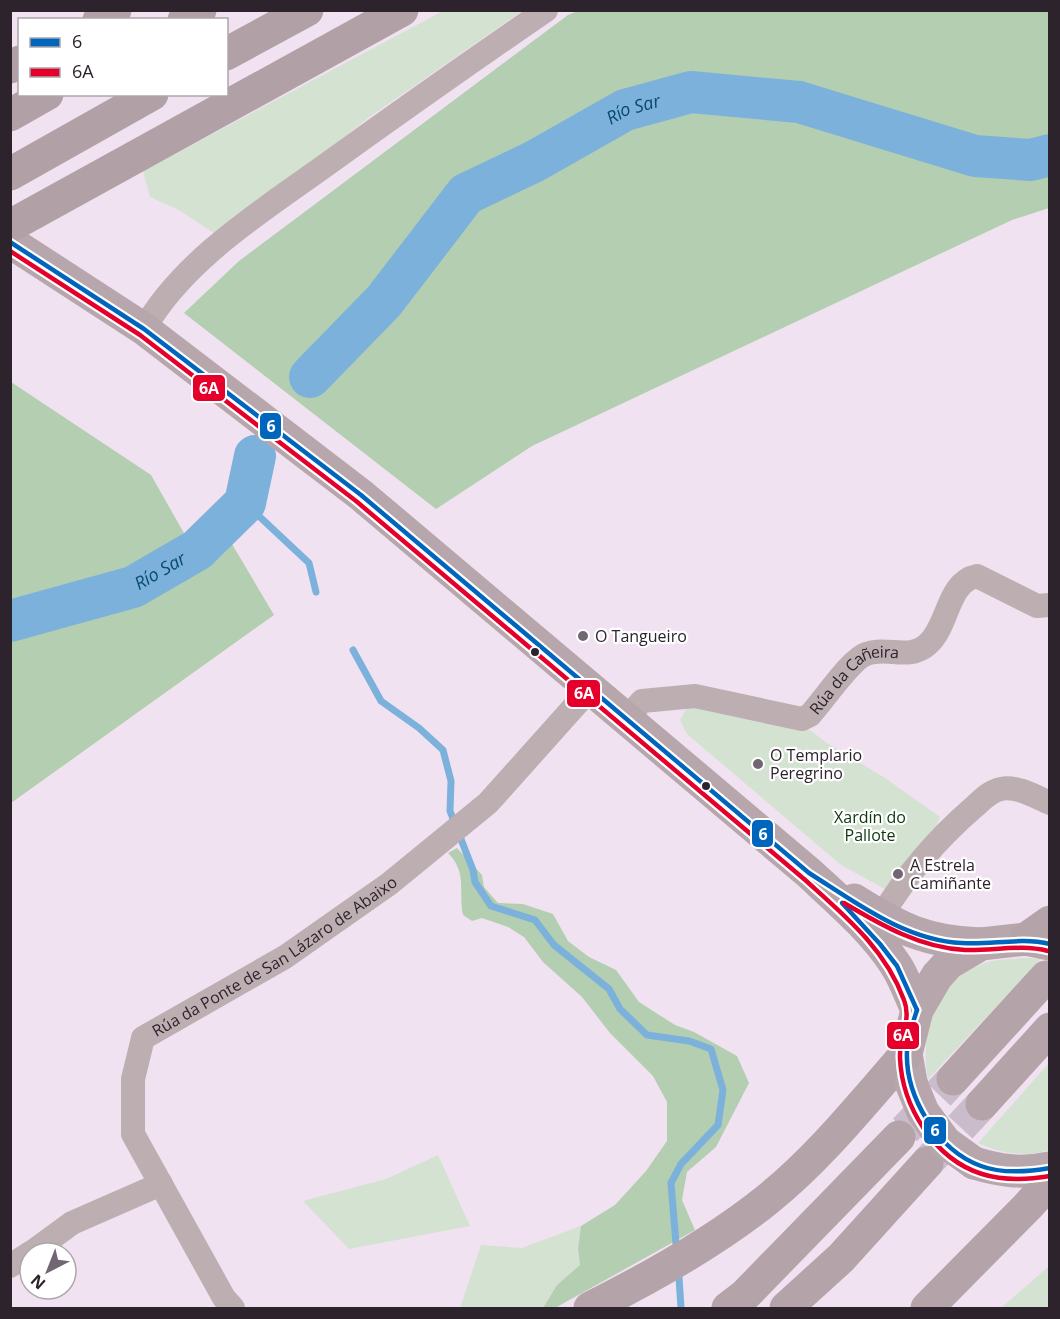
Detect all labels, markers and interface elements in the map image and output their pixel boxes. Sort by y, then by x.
legend [18,18,228,96]
text: 6 [72,29,82,53]
text: 6A [72,59,94,83]
water label: Río Sar [601,88,664,129]
line badge: 6A [192,374,226,402]
text: 6A [199,377,220,399]
line badge: 6 [259,412,282,440]
text: 6 [266,415,276,437]
water label: Río Sar [129,546,191,595]
place label: O Tangueiro [595,625,687,647]
marker: O Tangueiro [576,629,590,643]
street label: Rúa da Cañeira [804,640,900,719]
unlabelled marker [529,646,541,658]
line badge: 6A [566,679,601,708]
text: 6A [574,682,595,704]
place label: O Templario Peregrino [770,744,862,784]
marker: O Templario Peregrino [751,757,765,771]
unlabelled marker [700,780,712,792]
park label: Xardín do Pallote [834,806,906,846]
line badge: 6 [751,819,774,848]
text: 6 [758,823,768,845]
place label: A Estrela Camiñante [910,854,991,894]
marker: A Estrela Camiñante [891,867,905,881]
street label: Rúa da Ponte de San Lázaro de Abaixo [148,871,402,1042]
line badge: 6A [886,1021,920,1050]
text: 6A [893,1024,914,1046]
line badge: 6 [923,1116,947,1145]
text: 6 [930,1119,940,1141]
north arrow [18,1241,78,1301]
text: N [26,1270,50,1295]

